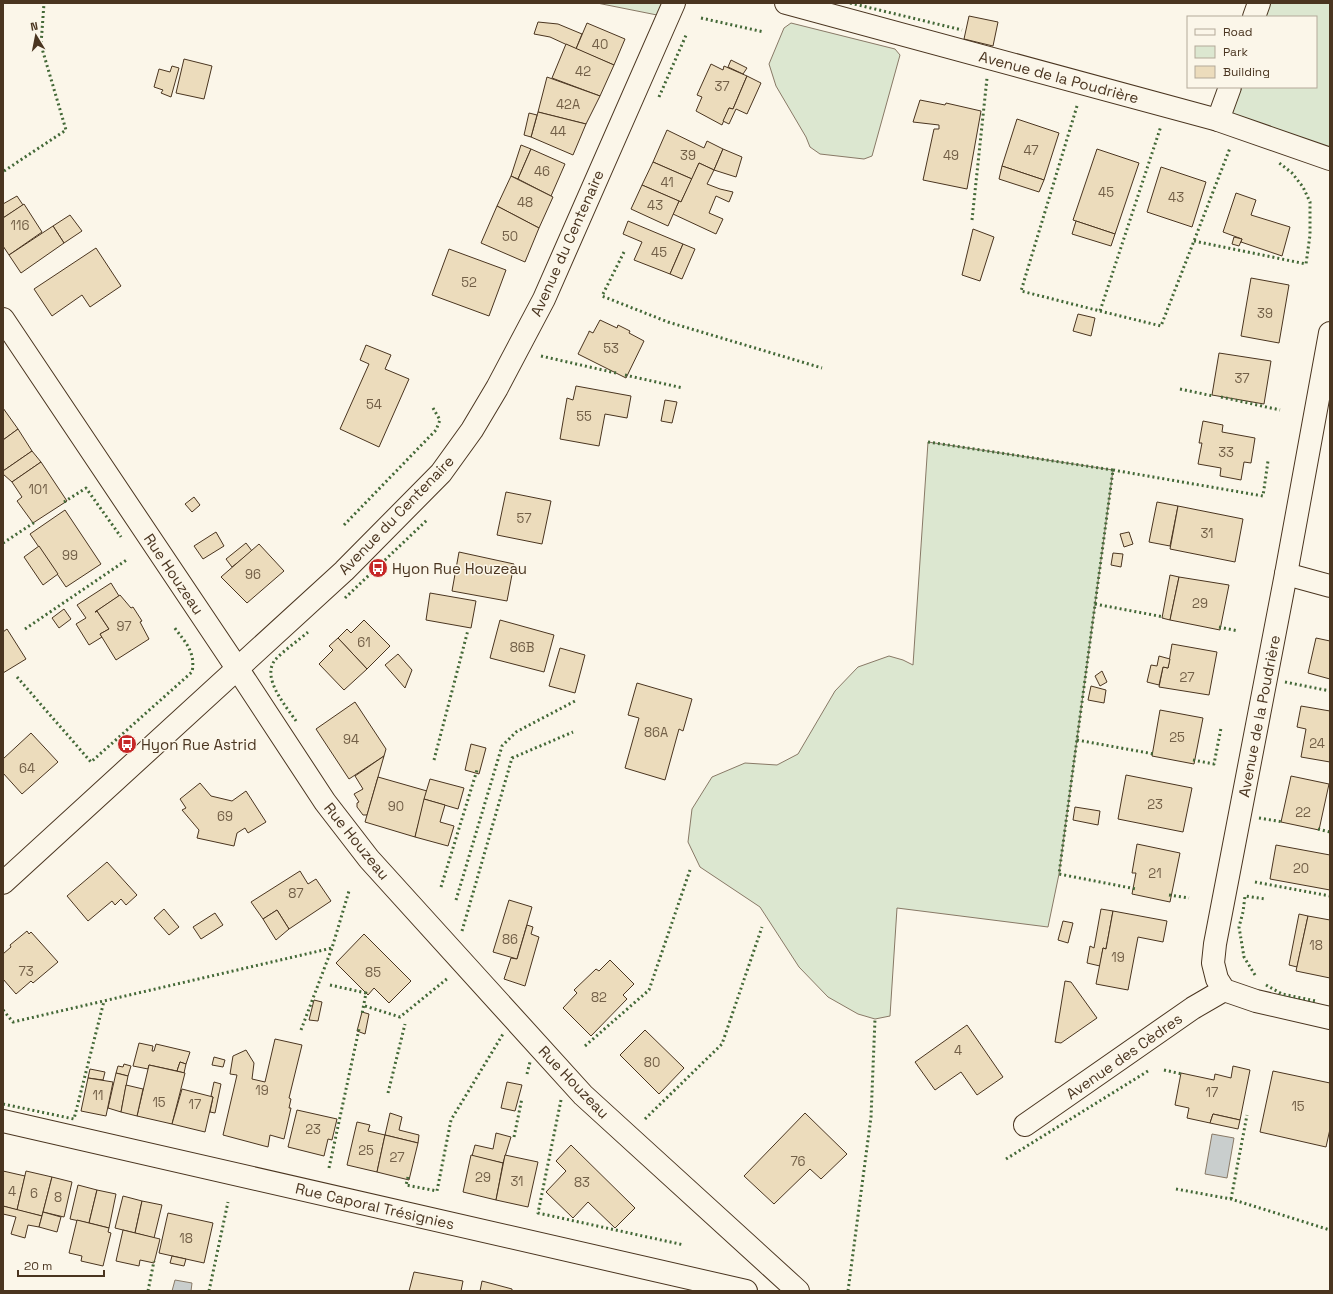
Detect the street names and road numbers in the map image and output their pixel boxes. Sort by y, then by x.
street label: Avenue de la Poudrière [977,47,1141,108]
street label: Avenue du Centenaire [526,167,608,319]
street label: Avenue du Centenaire [334,451,458,579]
street label: Rue Houzeau [140,530,208,618]
street label: Avenue de la Poudrière [1234,633,1284,799]
street label: Rue Houzeau [320,799,394,883]
street label: Avenue des Cèdres [1062,1009,1186,1103]
street label: Rue Houzeau [535,1042,613,1122]
street label: Rue Caporal Trésignies [294,1178,456,1234]

